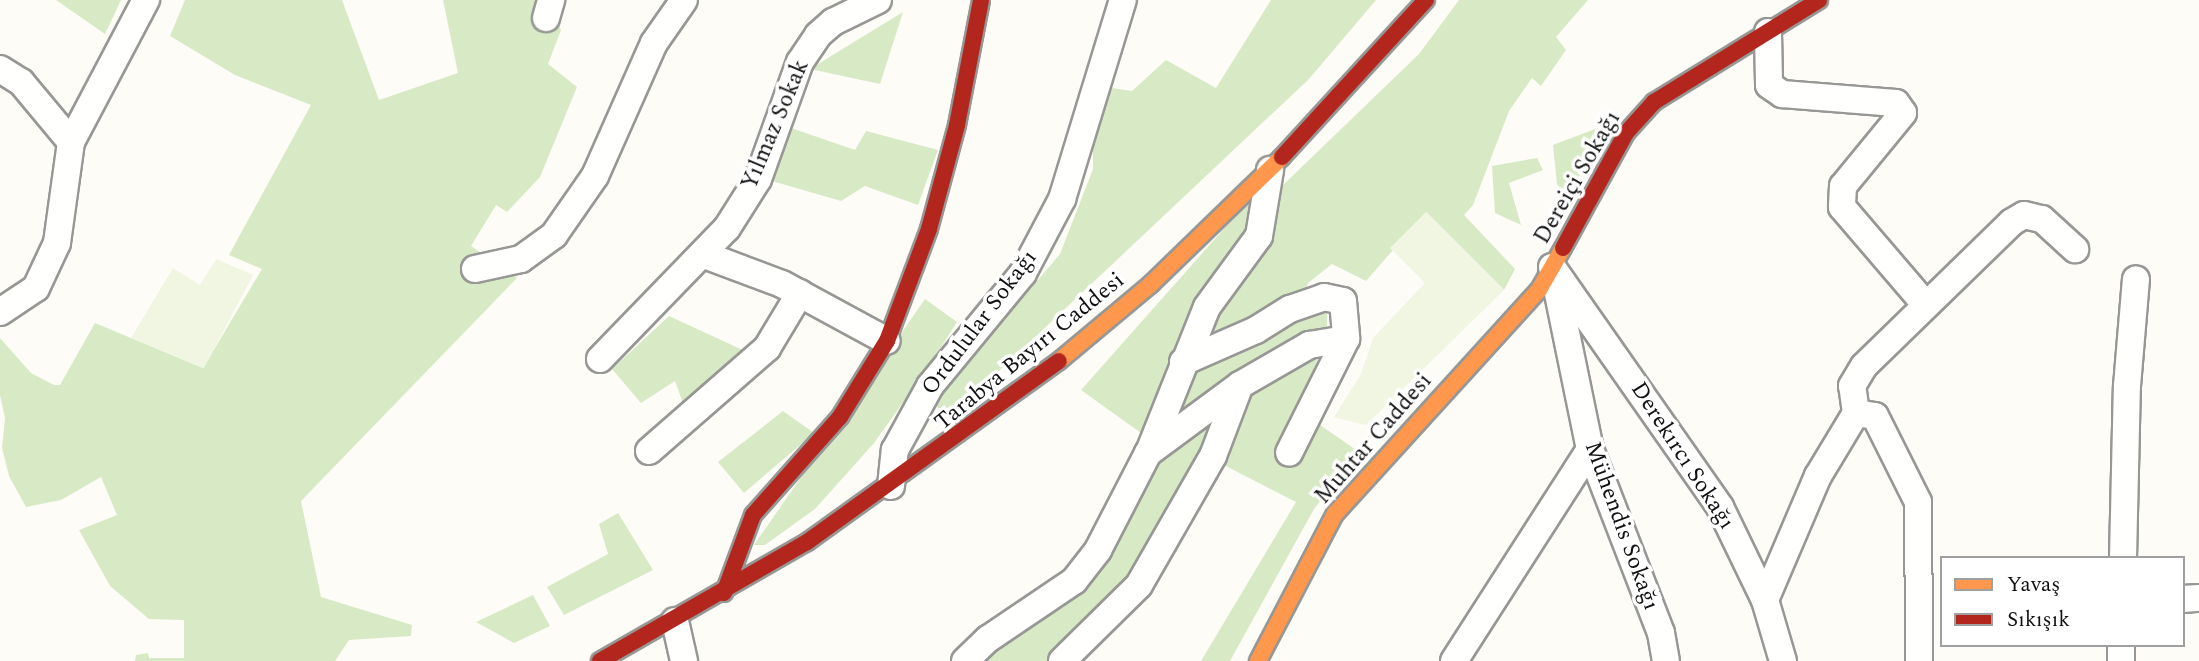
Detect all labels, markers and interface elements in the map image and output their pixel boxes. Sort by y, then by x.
street label: Yılmaz Sokak [736,56,816,194]
street label: Dereiçi Sokağı [1529,107,1627,249]
street label: Ordulular Sokağı [916,245,1044,401]
street label: Tarabya Bayırı Caddesi [930,267,1130,437]
street label: Muhtar Caddesi [1310,368,1438,510]
street label: Derekırcı Sokağı [1624,377,1740,535]
street label: Mühendis Sokağı [1578,438,1664,614]
legend [1940,556,2185,647]
text: Yavaş [2007,569,2060,601]
text: Sıkışık [2007,604,2070,636]

